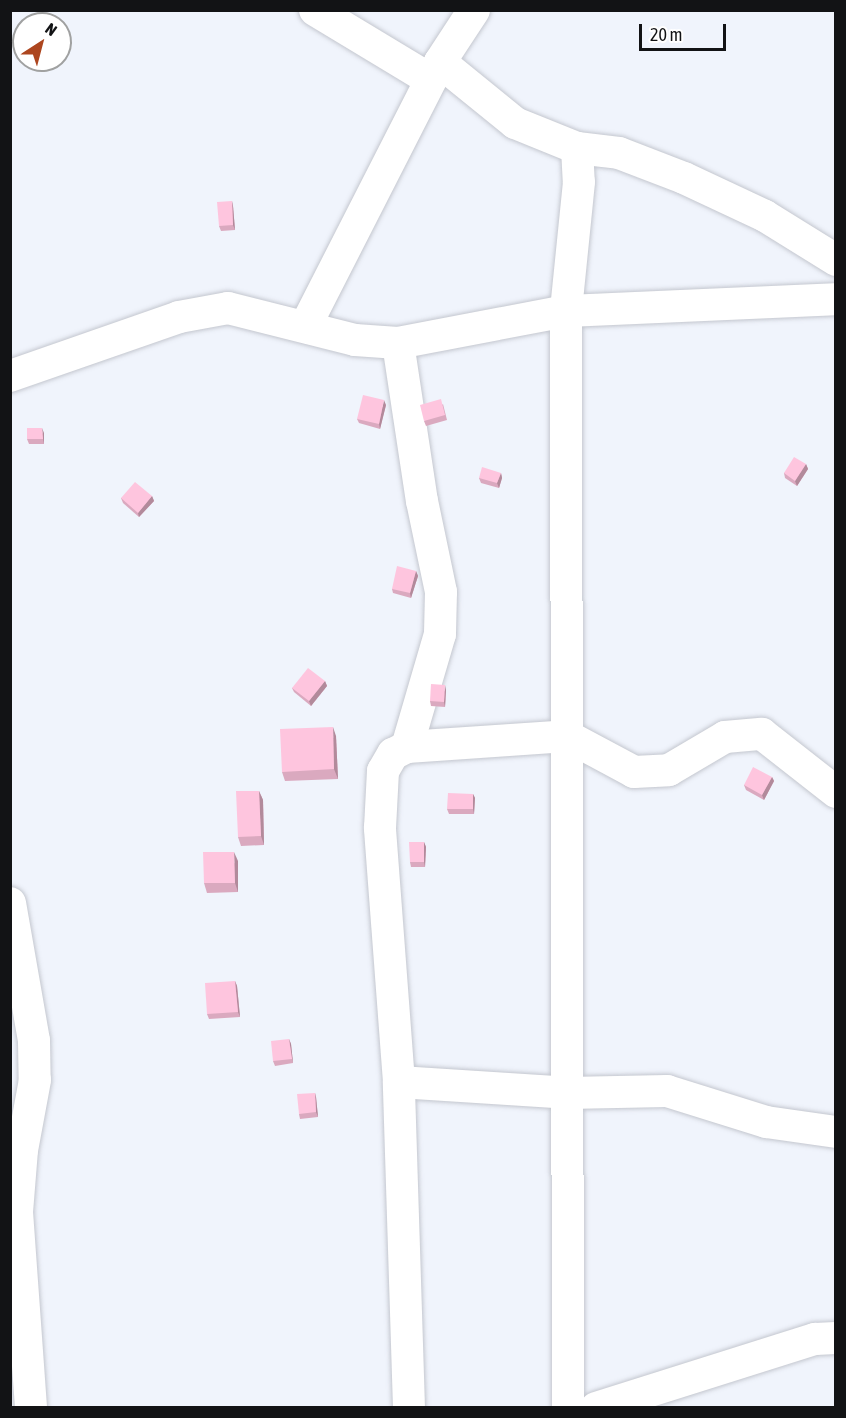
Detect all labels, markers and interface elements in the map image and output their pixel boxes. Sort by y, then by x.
north arrow [12,12,72,72]
scale bar [642,12,729,50]
text: N [42,19,61,39]
text: 20 m [650,24,682,45]

